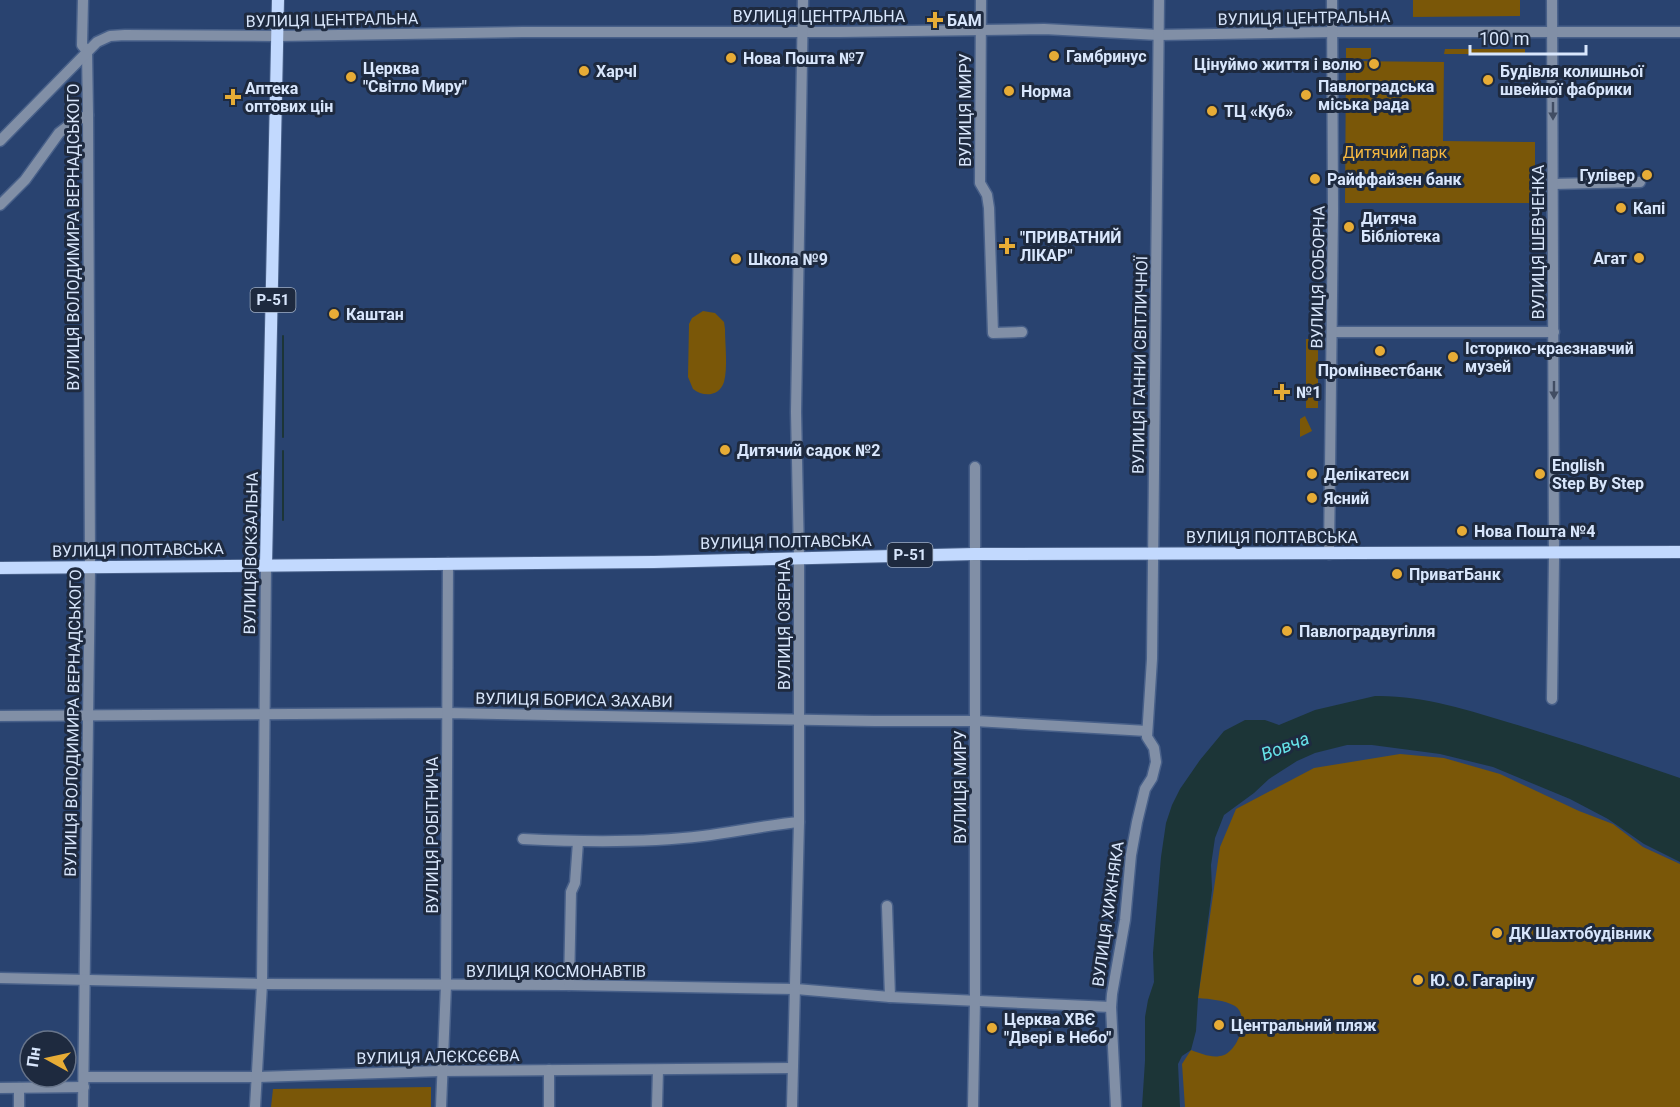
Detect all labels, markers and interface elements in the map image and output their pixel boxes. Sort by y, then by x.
street label: ВУЛИЦЯ ЦЕНТРАЛЬНА [733,7,906,26]
street label: ВУЛИЦЯ ЦЕНТРАЛЬНА [1218,7,1391,29]
street label: ВУЛИЦЯ ЦЕНТРАЛЬНА [246,9,419,31]
place label: БАМ [947,11,982,30]
marker: БАМ [928,13,942,27]
scale bar [1470,18,1586,56]
text: 100 m [1479,28,1530,49]
place label: Гамбринус [1066,47,1147,66]
place label: Нова Пошта №7 [743,49,864,68]
marker: Гамбринус [1047,49,1061,63]
marker: Нова Пошта №7 [724,51,738,65]
street label: ВУЛИЦЯ МИРУ [956,53,975,167]
place label: Цінуймо життя і волю [1194,55,1362,74]
marker: Цінуймо життя і волю [1367,57,1381,71]
place label: Церква "Світло Миру" [363,59,467,96]
place label: ХарчI [596,62,637,81]
place label: Будівля колишньої швейної фабрики [1500,62,1645,99]
marker: ХарчI [577,64,591,78]
marker: Церква "Світло Миру" [344,70,358,84]
marker: Будівля колишньої швейної фабрики [1481,73,1495,87]
place label: Павлоградська міська рада [1318,77,1435,114]
place label: Аптека оптових цін [245,79,333,116]
place label: Норма [1021,82,1071,101]
street label: ВУЛИЦЯ ВОЛОДИМИРА ВЕРНАДСЬКОГО [64,83,83,391]
marker: Норма [1002,84,1016,98]
marker: Павлоградська міська рада [1299,88,1313,102]
marker: Аптека оптових цін [226,90,240,104]
place label: ТЦ «Куб» [1224,102,1293,121]
one-way arrow [1548,102,1558,121]
marker: ТЦ «Куб» [1205,104,1219,118]
park label: Дитячий парк [1343,143,1448,162]
street label: ВУЛИЦЯ ШЕВЧЕНКА [1529,164,1548,319]
place label: Гулівер [1580,166,1635,185]
marker: Гулівер [1640,168,1654,182]
place label: Райффайзен банк [1327,170,1463,189]
marker: Райффайзен банк [1308,172,1322,186]
place label: Капі [1633,199,1665,218]
marker: Капі [1614,201,1628,215]
street label: ВУЛИЦЯ СОБОРНА [1307,205,1329,349]
place label: Дитяча Бiблiотека [1361,209,1441,246]
marker: Дитяча Бiблiотека [1342,220,1356,234]
place label: "ПРИВАТНИЙ ЛІКАР" [1020,227,1122,265]
marker: "ПРИВАТНИЙ ЛІКАР" [998,237,1016,255]
place label: Агат [1593,249,1627,268]
place label: Школа №9 [748,250,828,269]
marker: Агат [1632,251,1646,265]
marker: Школа №9 [729,252,743,266]
street label: ВУЛИЦЯ ГАННИ СВІТЛИЧНОЇ [1129,255,1151,474]
road number: Р-51 [250,288,296,312]
place label: Каштан [346,305,404,324]
marker: Каштан [327,307,341,321]
place label: Історико-краєзнавчий музей [1465,339,1634,376]
marker: Промінвестбанк [1373,344,1387,358]
marker: Історико-краєзнавчий музей [1446,350,1460,364]
place label: Промінвестбанк [1318,361,1443,380]
one-way arrow [1549,381,1559,400]
marker: №1 [1273,383,1291,401]
place label: №1 [1296,383,1321,402]
place label: Дитячий садок №2 [737,441,880,460]
marker: Дитячий садок №2 [718,443,732,457]
place label: English Step By Step [1552,456,1644,493]
place label: Делiкатеси [1324,465,1409,484]
marker: Делiкатеси [1305,467,1319,481]
marker: English Step By Step [1533,467,1547,481]
street label: ВУЛИЦЯ ВОКЗАЛЬНА [240,471,262,635]
place label: Ясний [1323,489,1369,508]
marker: Ясний [1305,491,1319,505]
place label: Нова Пошта №4 [1474,522,1595,541]
marker: Нова Пошта №4 [1455,524,1469,538]
street label: ВУЛИЦЯ ПОЛТАВСЬКА [1186,528,1359,547]
street label: ВУЛИЦЯ ПОЛТАВСЬКА [700,531,873,553]
street label: ВУЛИЦЯ ПОЛТАВСЬКА [52,539,225,561]
road number: Р-51 [888,543,932,567]
street label: ВУЛИЦЯ ОЗЕРНА [775,560,794,690]
place label: ПриватБанк [1409,565,1502,584]
marker: ПриватБанк [1390,567,1404,581]
street label: ВУЛИЦЯ ВОЛОДИМИРА ВЕРНАДСЬКОГО [61,569,85,877]
place label: Павлоградвугілля [1299,622,1435,641]
marker: Павлоградвугілля [1280,624,1294,638]
street label: ВУЛИЦЯ БОРИСА ЗАХАВИ [475,689,673,711]
water label: Вовча [1258,727,1312,765]
street label: ВУЛИЦЯ МИРУ [951,730,970,844]
street label: ВУЛИЦЯ РОБІТНИЧА [423,756,442,914]
street label: ВУЛИЦЯ ХИЖНЯКА [1088,840,1128,988]
place label: ДК Шахтобудівник [1509,924,1652,943]
marker: ДК Шахтобудівник [1490,926,1504,940]
street label: ВУЛИЦЯ КОСМОНАВТІВ [466,962,646,981]
place label: Ю. О. Гагаріну [1430,971,1535,990]
marker: Ю. О. Гагаріну [1411,973,1425,987]
place label: Церква ХВЄ "Двері в Небо" [1004,1010,1111,1047]
place label: Центральний пляж [1231,1016,1377,1035]
marker: Центральний пляж [1212,1018,1226,1032]
marker: Церква ХВЄ "Двері в Небо" [985,1021,999,1035]
north arrow [18,1029,78,1089]
text: Пн [23,1046,44,1068]
street label: ВУЛИЦЯ АЛЄКСЄЄВА [356,1046,520,1068]

